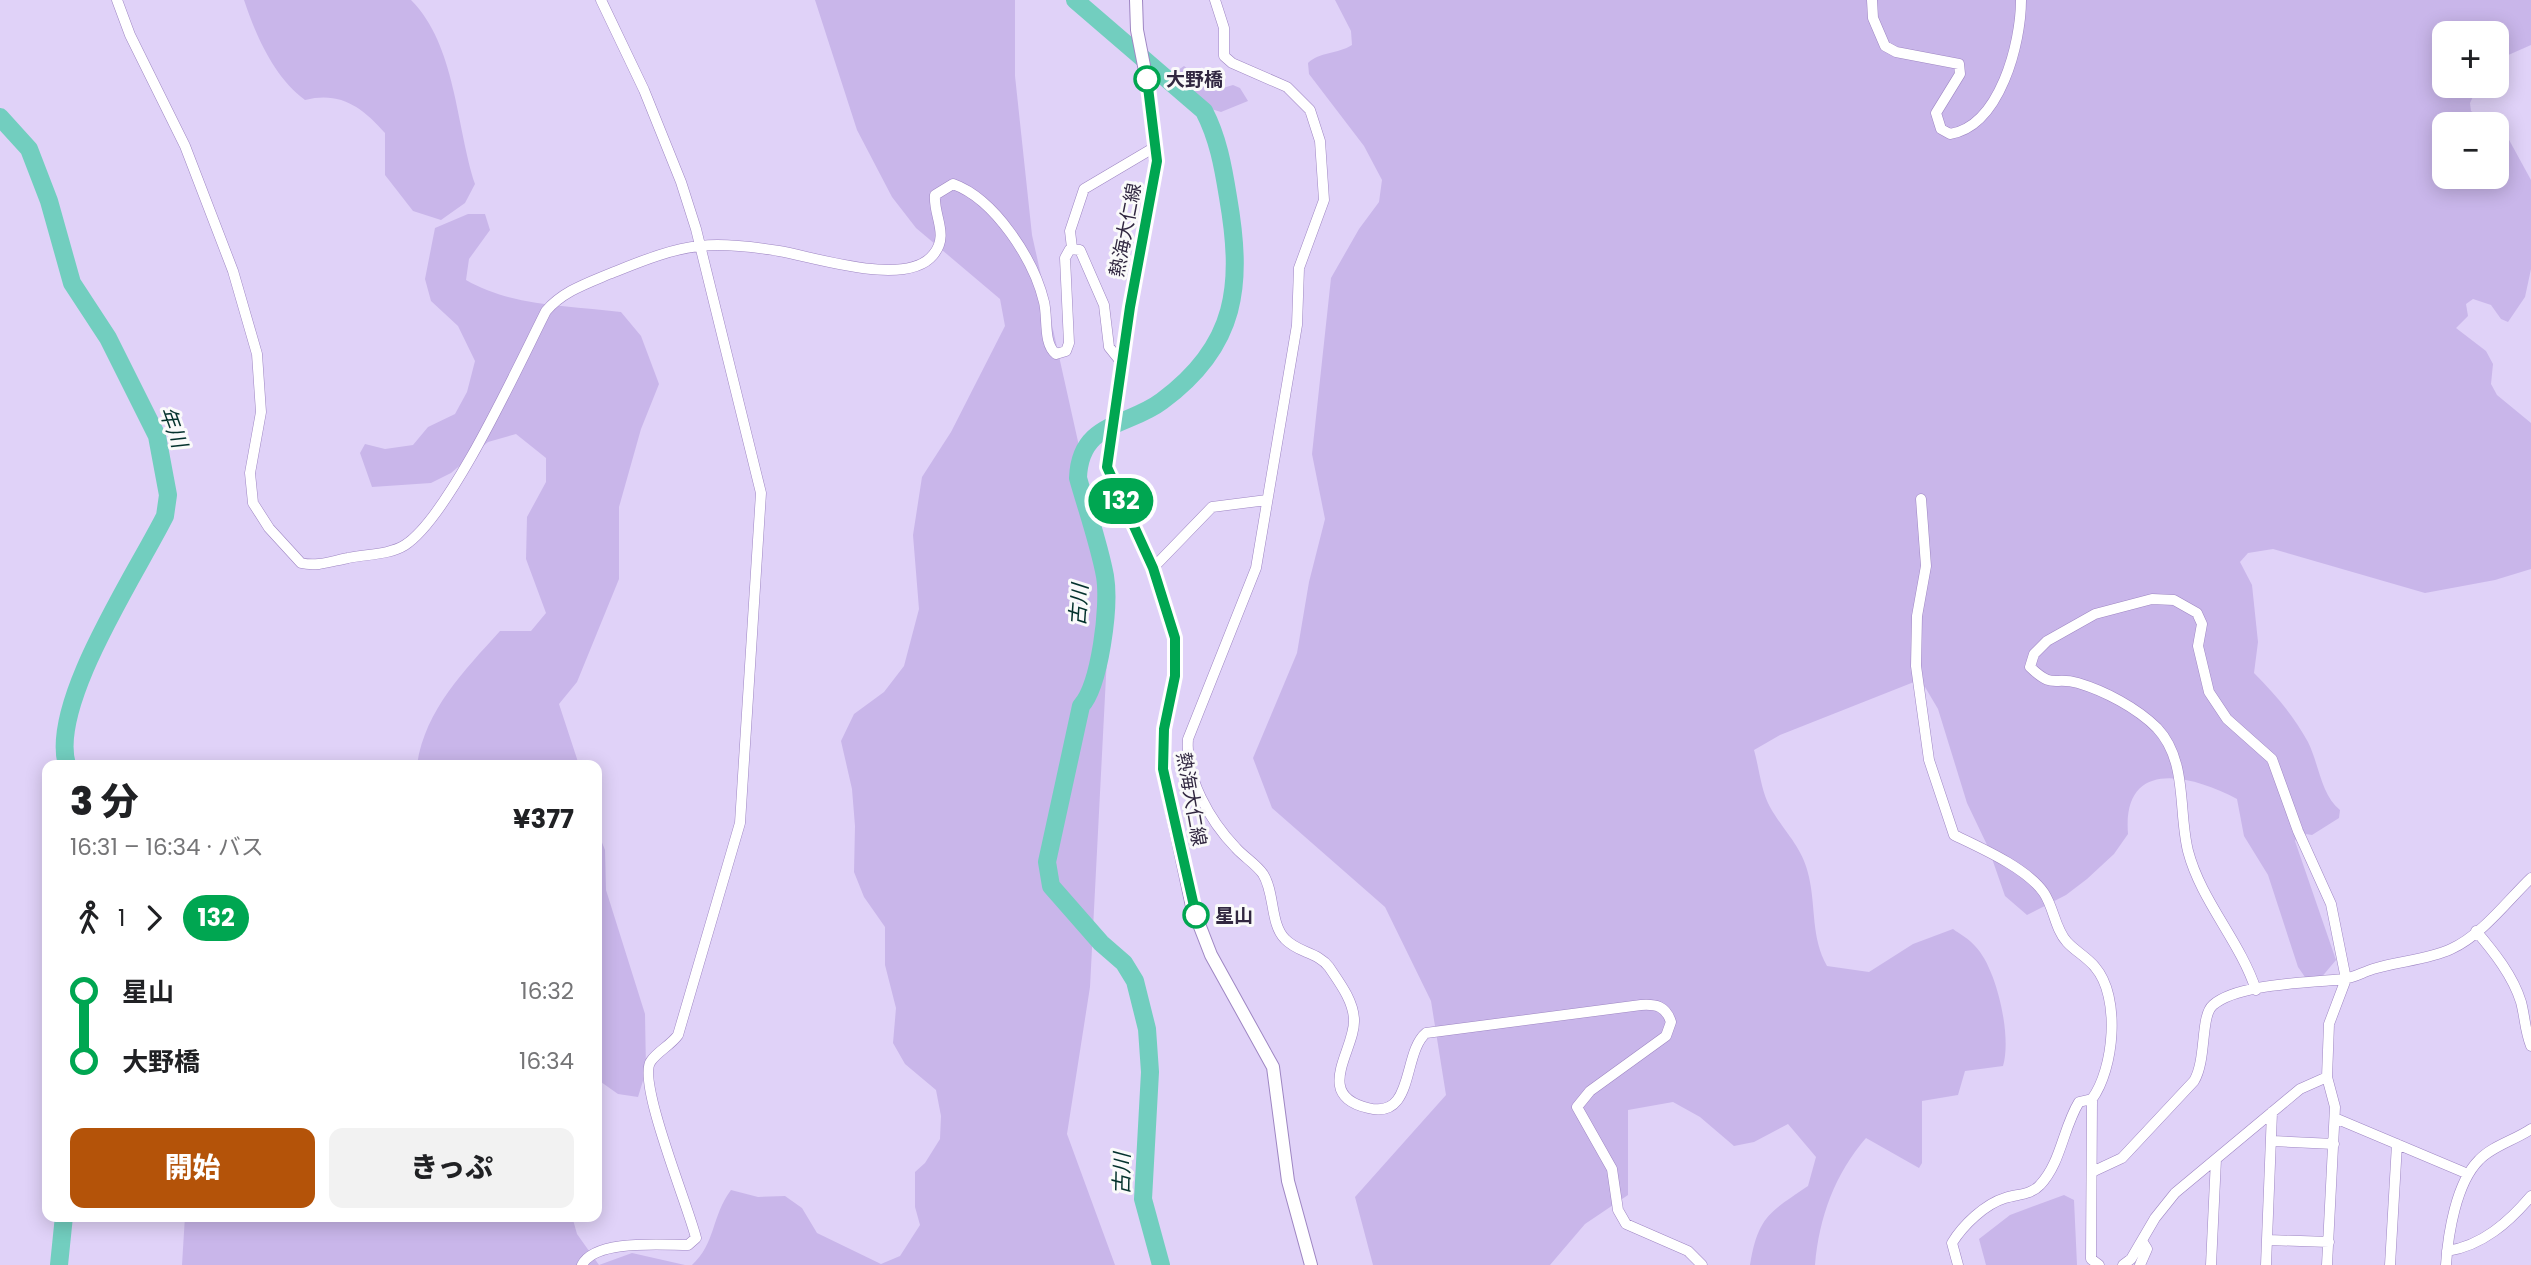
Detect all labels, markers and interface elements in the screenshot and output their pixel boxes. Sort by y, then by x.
map controls [2432,21,2509,189]
button: + [2432,21,2509,98]
marker: 大野橋 [1134,66,1160,92]
place label: 大野橋 [1166,66,1223,93]
button: − [2432,112,2509,189]
street label: 熱海大仁線 [1103,181,1148,279]
water label: 年川 [153,402,195,453]
line badge: 132 [1081,478,1161,524]
text: 132 [1102,484,1140,517]
water label: 古川 [1063,581,1095,627]
street label: 熱海大仁線 [1170,750,1213,848]
text: 3 分 [70,775,138,828]
text: ¥377 [513,801,574,837]
text: 16:31 – 16:34 · バス [70,831,264,863]
icon: walk [70,899,108,937]
icon: forward [135,899,173,937]
text: 132 [197,901,235,934]
text: 1 [118,902,125,934]
marker: 星山 [1183,902,1209,928]
place label: 星山 [1215,902,1253,929]
text: 星山 [122,974,174,1010]
text: 16:32 [520,975,574,1007]
text: 大野橋 [122,1044,200,1080]
text: 16:34 [519,1045,574,1077]
button: 開始 [70,1128,315,1208]
button: きっぷ [329,1128,574,1208]
water label: 古川 [1107,1151,1136,1195]

